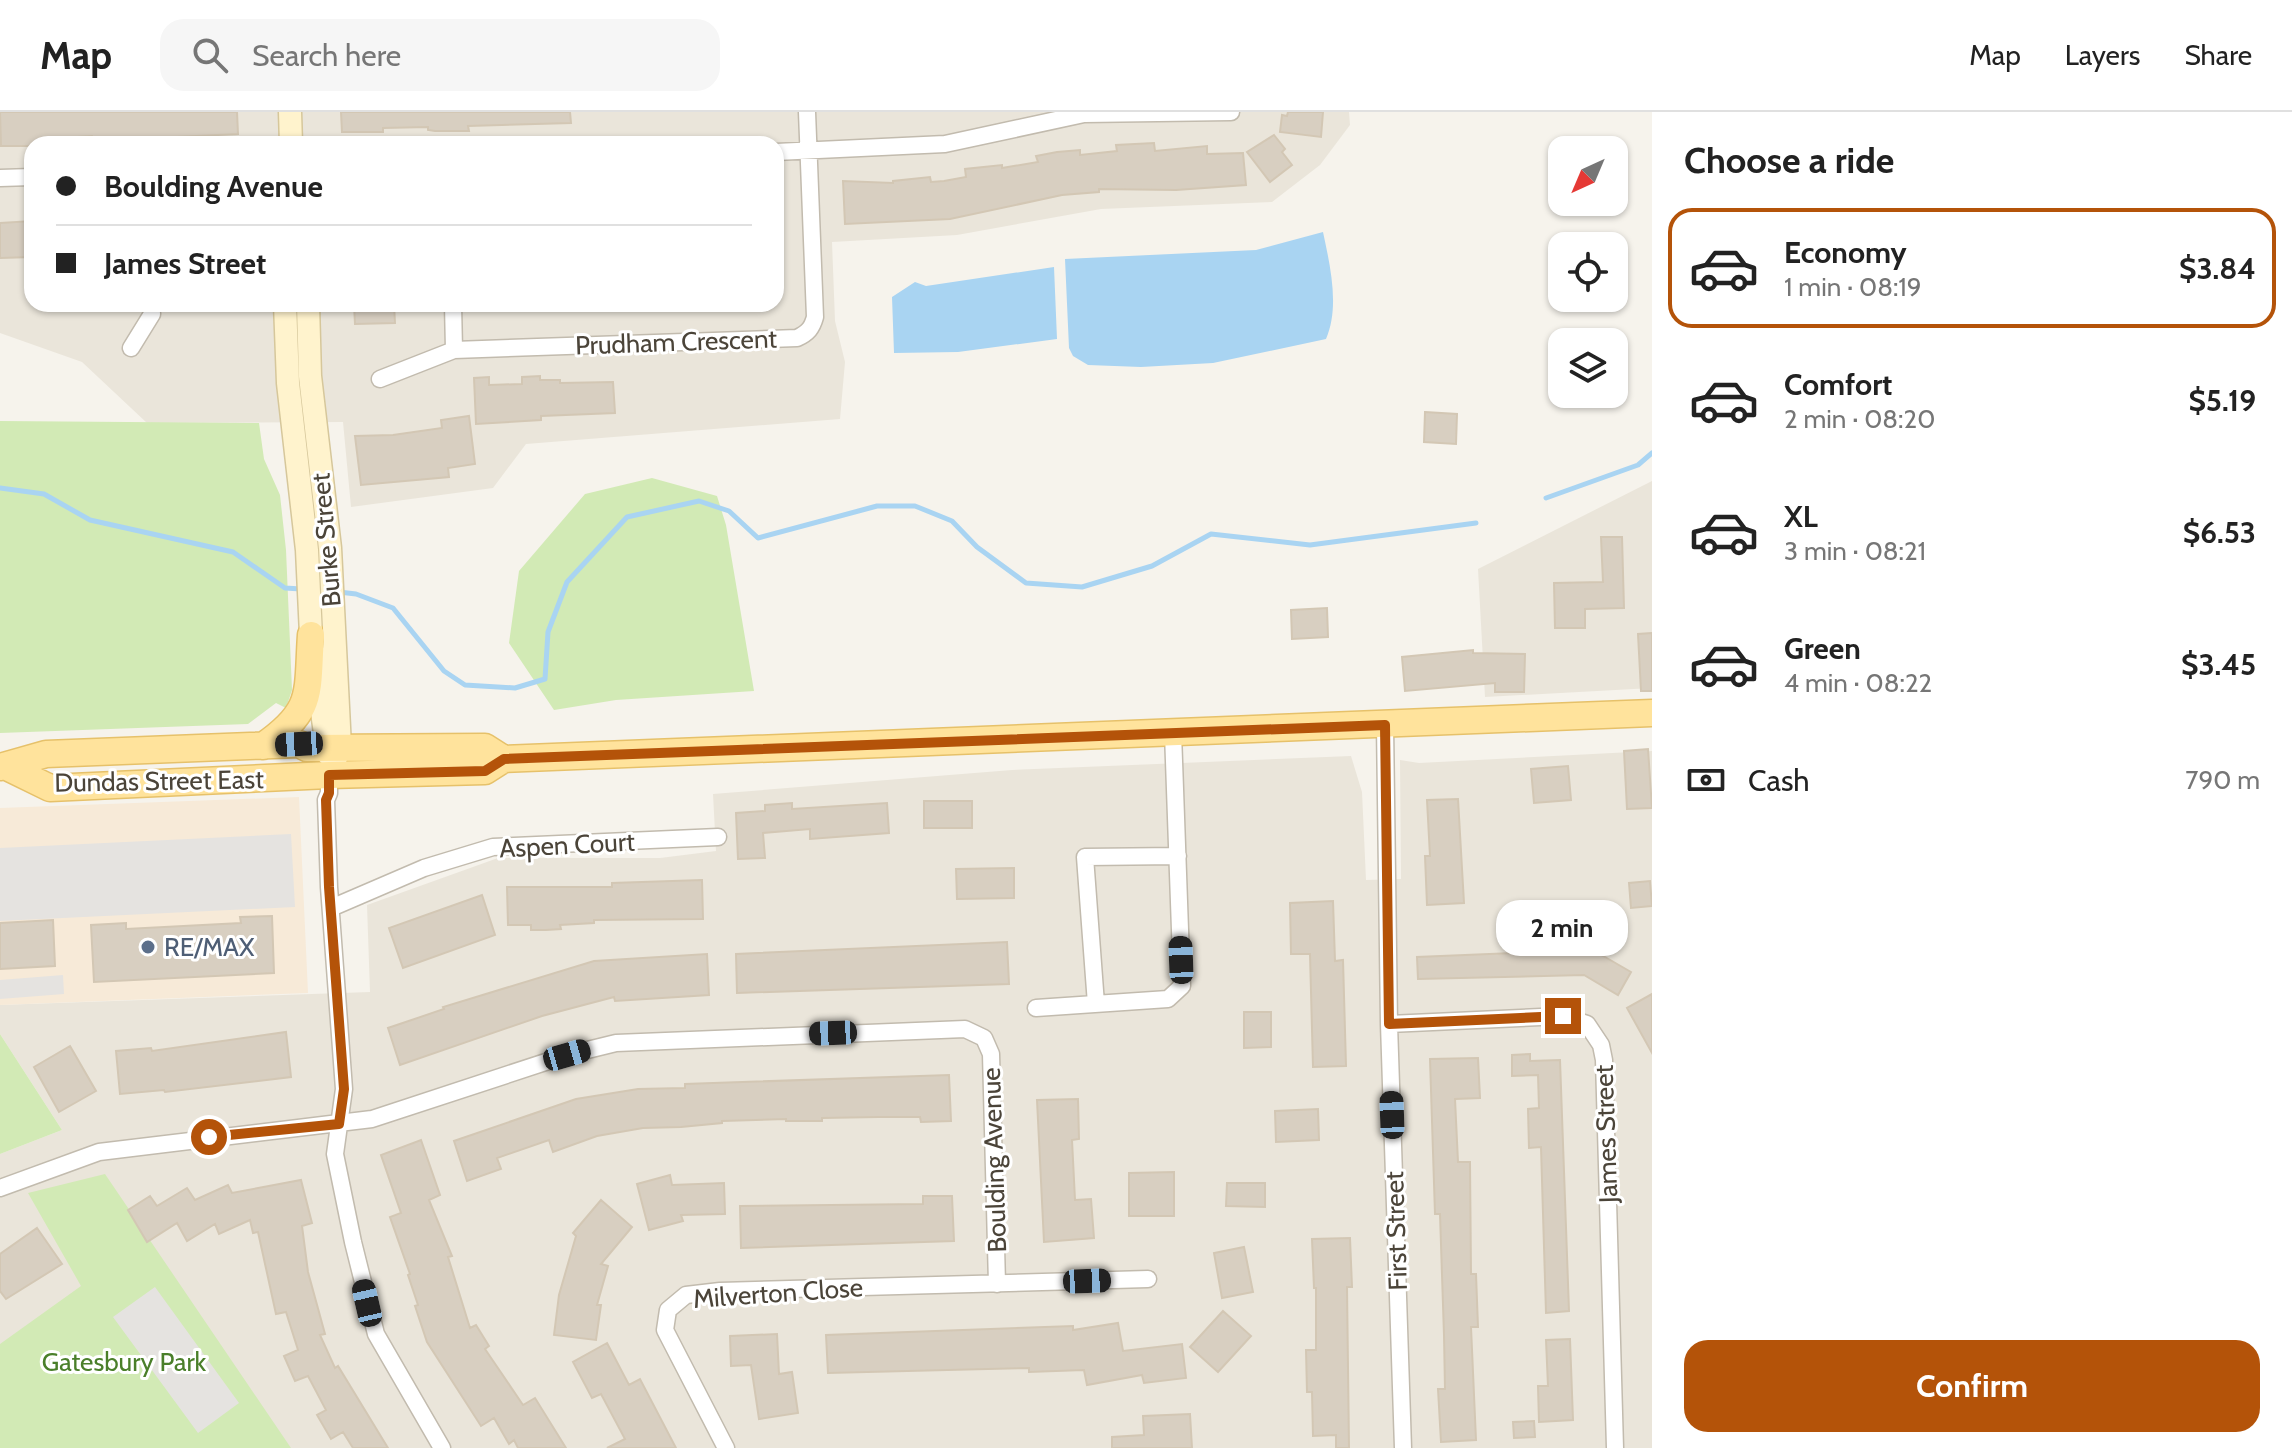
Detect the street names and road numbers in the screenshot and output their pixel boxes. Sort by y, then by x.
street label: Prudham Crescent [575,322,778,362]
street label: Burke Street [304,471,348,608]
street label: Dundas Street East [54,763,264,799]
street label: Aspen Court [498,825,636,865]
street label: James Street [1588,1064,1624,1205]
street label: Boulding Avenue [975,1067,1013,1253]
street label: First Street [1378,1171,1414,1291]
street label: Milverton Close [692,1271,864,1315]

